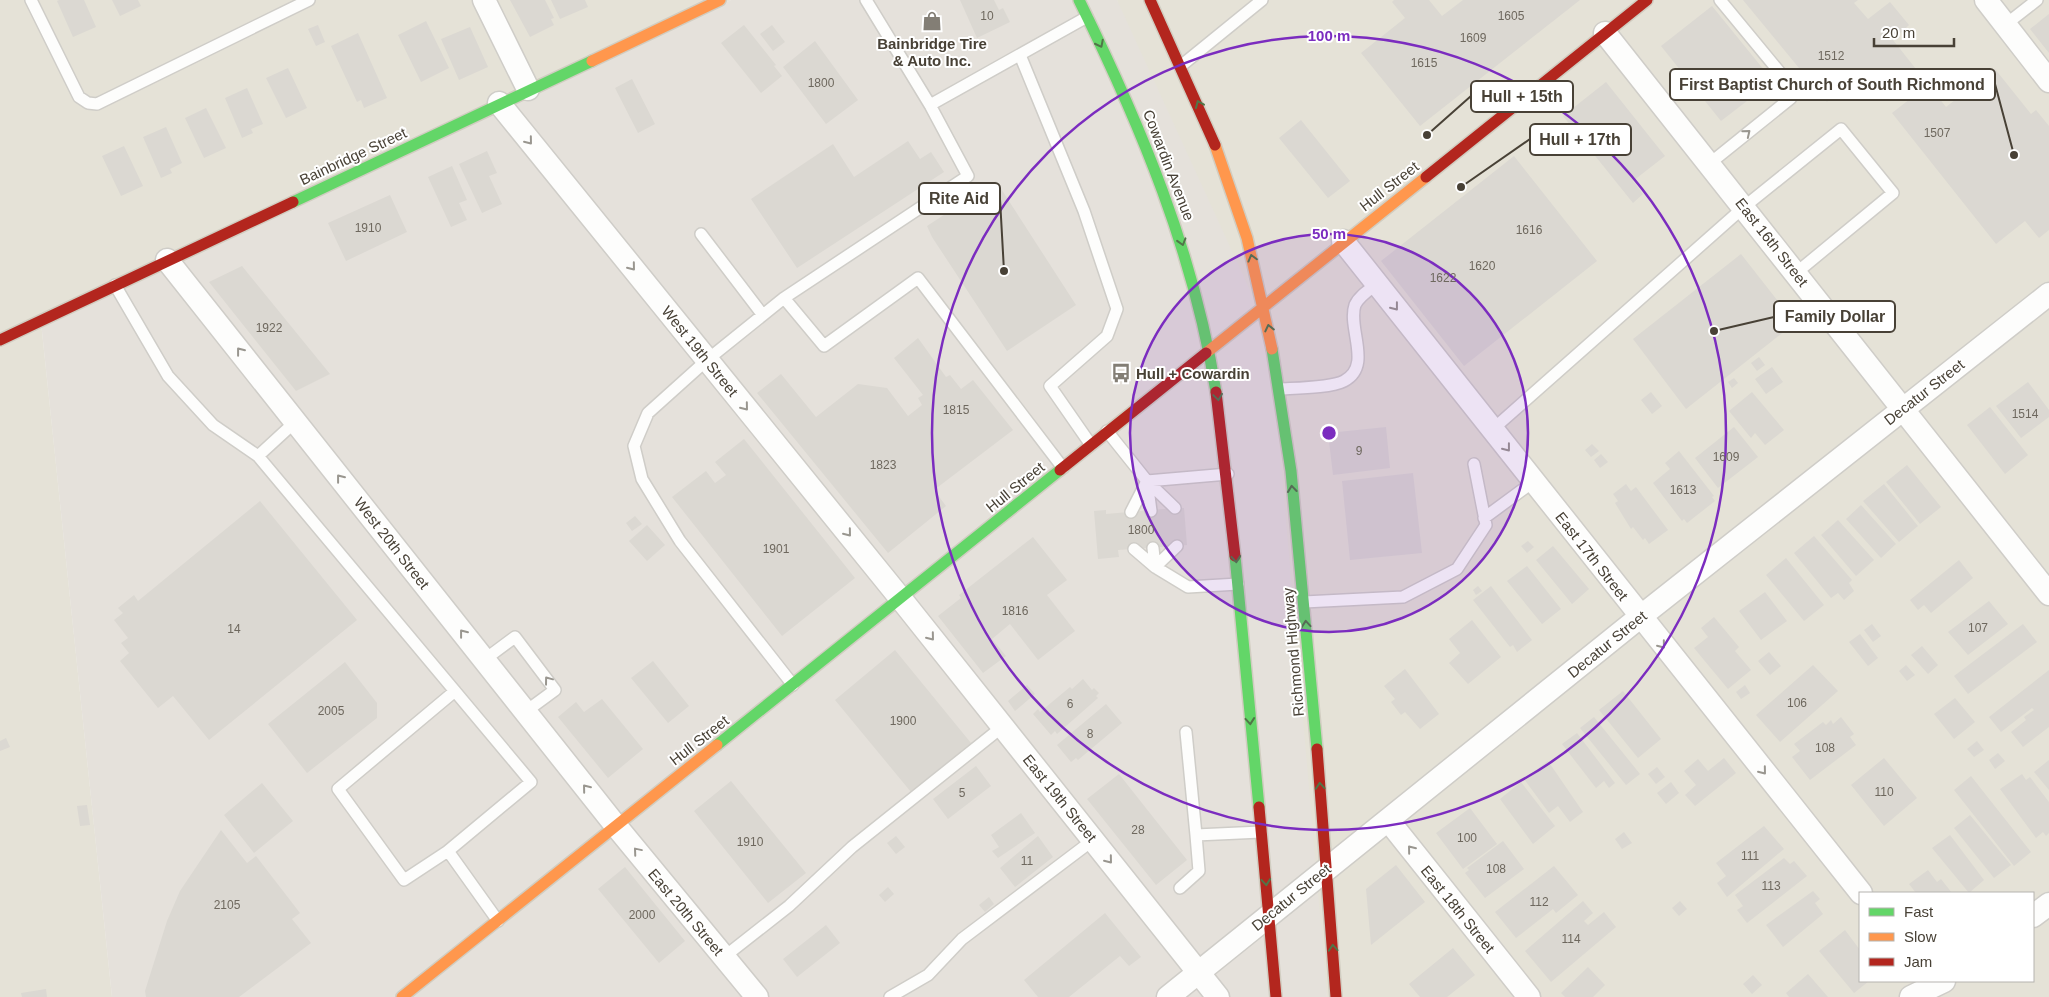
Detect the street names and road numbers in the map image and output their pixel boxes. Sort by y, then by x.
street label: Cowardin Avenue [1140,107,1198,223]
street label: Bainbridge Street [297,123,410,188]
street label: Hull Street [1356,157,1422,214]
street label: East 16th Street [1732,194,1812,290]
street label: West 19th Street [658,302,742,400]
street label: Decatur Street [1881,355,1968,428]
street label: Hull Street [982,458,1048,516]
street label: West 20th Street [351,494,434,593]
street label: East 17th Street [1552,508,1632,604]
street label: Richmond Highway [1279,586,1307,717]
street label: Decatur Street [1564,606,1651,681]
street label: Hull Street [666,711,732,768]
street label: East 19th Street [1020,751,1101,846]
street label: Decatur Street [1248,859,1335,934]
street label: East 18th Street [1418,862,1499,957]
street label: East 20th Street [645,865,728,959]

